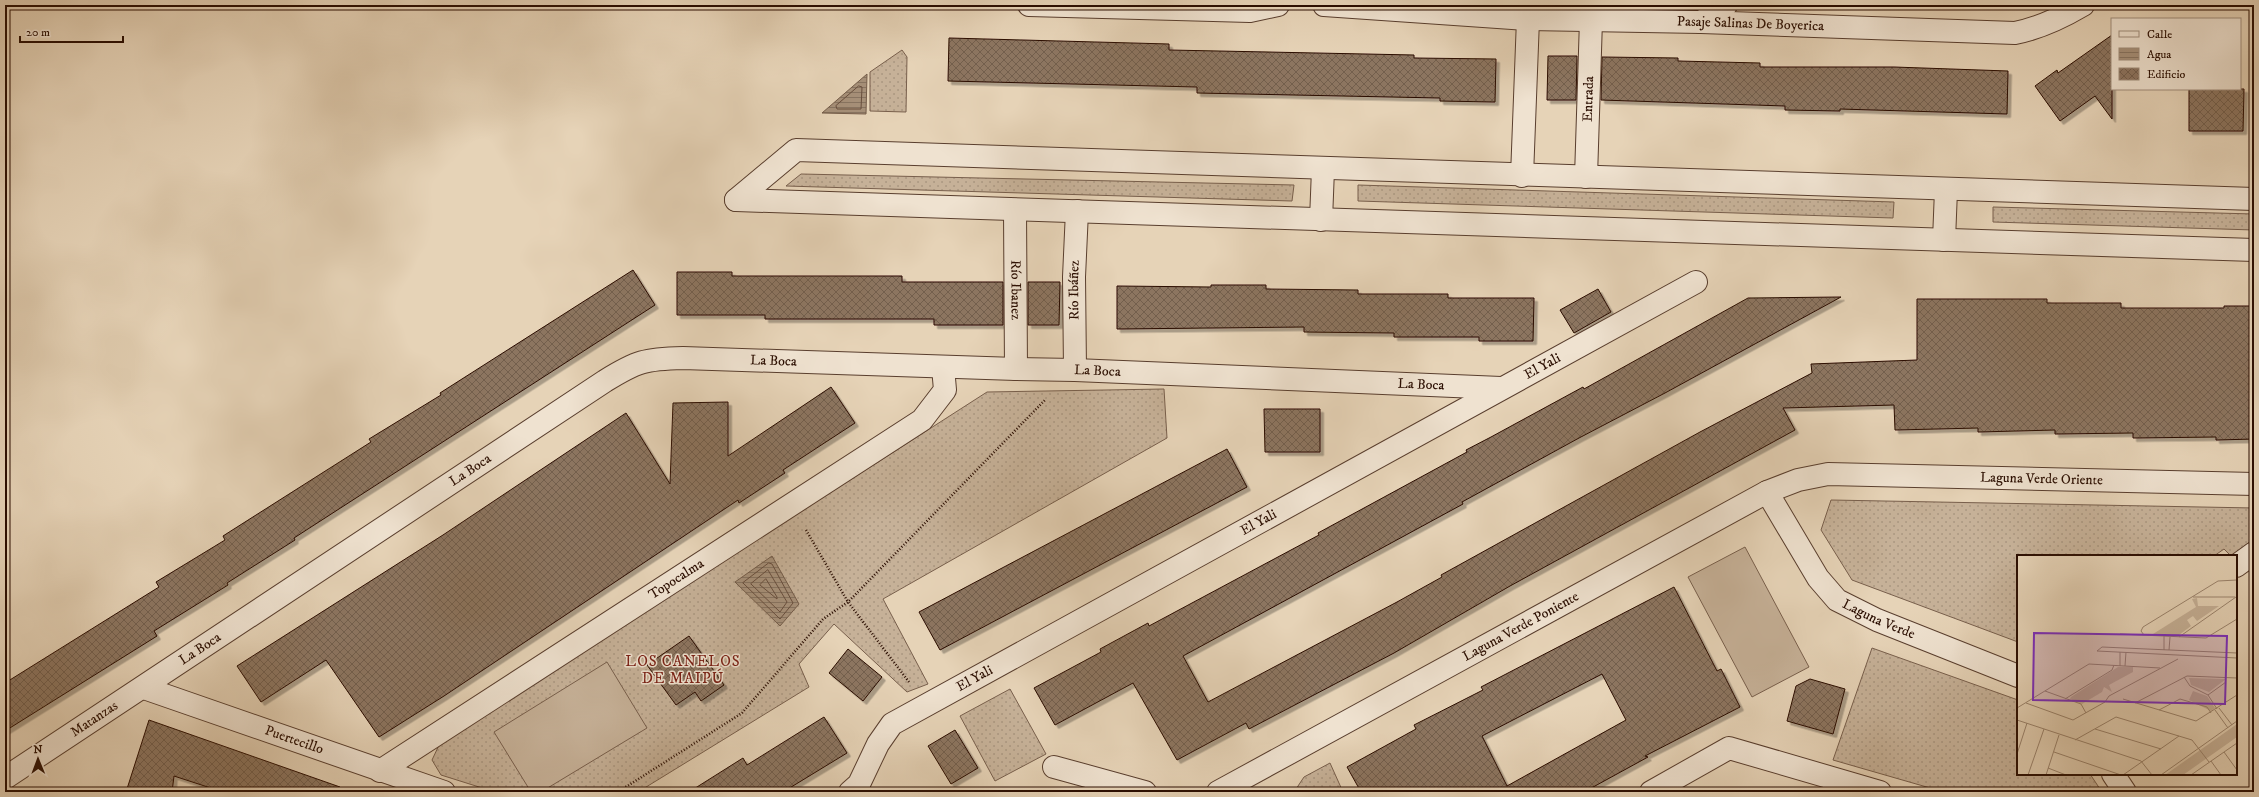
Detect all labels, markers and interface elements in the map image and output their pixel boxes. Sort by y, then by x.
street label: Pasaje Salinas De Boyerica [1677,13,1824,35]
scale bar [20,18,123,44]
legend [2111,18,2241,90]
text: 20 m [26,25,50,40]
text: Calle [2147,27,2172,42]
text: Agua [2147,47,2172,62]
text: Edificio [2147,67,2186,82]
street label: Entrada [1579,76,1598,122]
street label: Río Ibanez [1006,260,1025,320]
street label: Río Ibáñez [1065,260,1084,320]
street label: El Yali [1521,349,1564,384]
street label: La Boca [750,351,797,371]
street label: La Boca [1074,361,1121,381]
street label: La Boca [1397,375,1445,395]
street label: La Boca [446,450,495,490]
street label: Laguna Verde Oriente [1980,469,2103,489]
street label: El Yali [1237,505,1280,540]
street label: Topocalma [645,555,707,604]
inset map [2017,555,2237,775]
street label: Laguna Verde Poniente [1459,587,1582,666]
street label: Laguna Verde [1839,595,1918,643]
street label: La Boca [176,628,225,669]
district label: LOS CANELOS DE MAIPÚ [625,652,741,688]
street label: El Yali [953,661,996,696]
street label: Matanzas [67,697,122,741]
street label: Puertecillo [262,722,326,759]
north arrow [18,739,58,779]
text: N [33,743,42,757]

